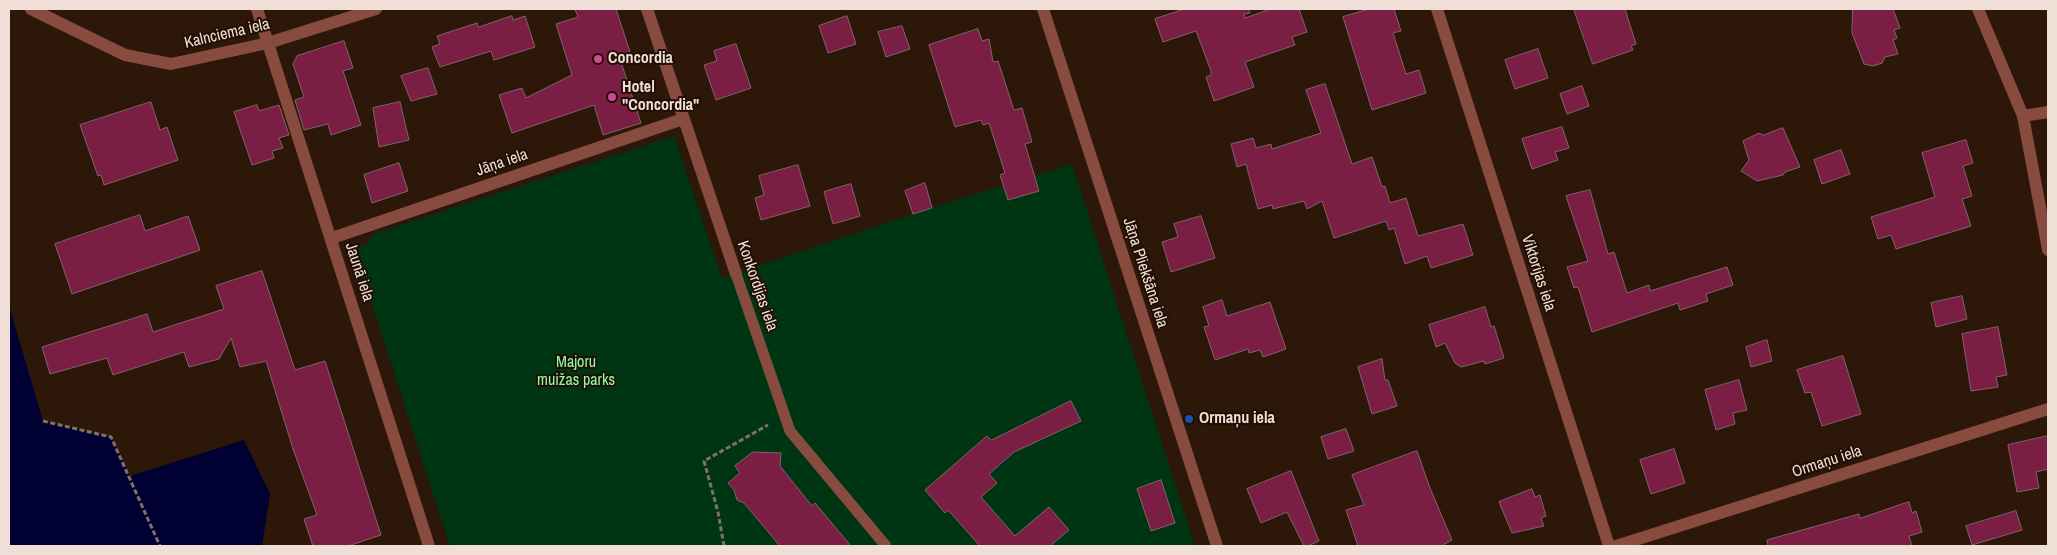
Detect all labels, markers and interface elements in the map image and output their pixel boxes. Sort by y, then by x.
street label: Kalnciema iela [183,15,271,53]
place label: Concordia [608,49,673,69]
marker: Concordia [592,53,604,65]
place label: Hotel "Concordia" [622,78,699,116]
marker: Hotel "Concordia" [606,91,618,103]
street label: Jāņa iela [474,145,530,181]
street label: Jāņa Pliekšāna iela [1118,216,1172,330]
street label: Viktorijas iela [1517,232,1559,314]
street label: Konkordijas iela [733,238,781,334]
street label: Jaunā iela [341,240,377,304]
park label: Majoru muižas parks [537,353,615,391]
place label: Ormaņu iela [1199,409,1275,429]
marker: Ormaņu iela [1183,413,1195,425]
street label: Ormaņu iela [1790,442,1864,482]

